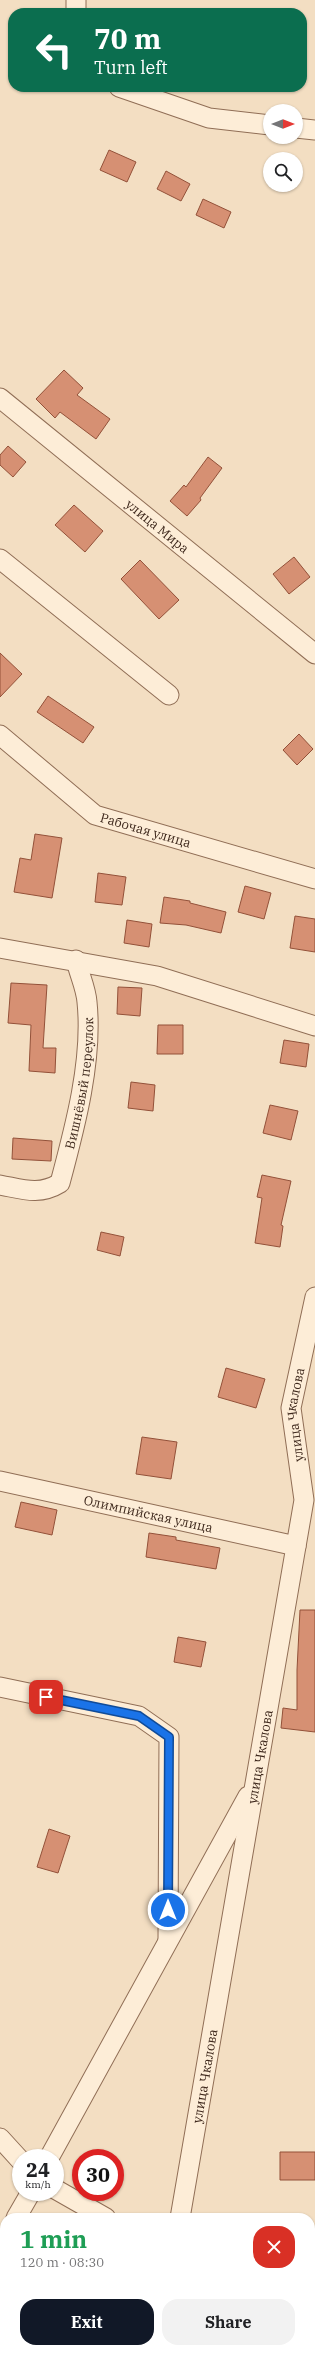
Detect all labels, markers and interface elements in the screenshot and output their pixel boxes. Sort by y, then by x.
text: 70 m [94,20,161,57]
icon: left [28,24,80,76]
text: Turn left [94,56,168,79]
north arrow [263,104,303,144]
map controls [263,104,303,192]
button: search [263,152,303,192]
street label: улица Мира [122,495,193,557]
street label: Рабочая улица [98,808,193,851]
street label: Вишнёвый переулок [61,1017,97,1151]
street label: улица Чкалова [282,1366,308,1463]
street label: Олимпийская улица [82,1491,215,1536]
pin [29,1680,63,1714]
icon: arrive [35,1686,57,1708]
street label: улица Чкалова [243,1708,276,1805]
position arrow [147,1889,189,1931]
street label: улица Чкалова [188,2028,221,2124]
speed limit sign: 30 [72,2149,124,2201]
text: 24 [26,2156,50,2183]
text: km/h [25,2178,51,2191]
text: 1 min [20,2223,87,2255]
button: close [253,2226,295,2268]
text: 120 m · 08:30 [20,2254,104,2271]
button: Exit [20,2299,154,2345]
button: Share [162,2299,295,2345]

